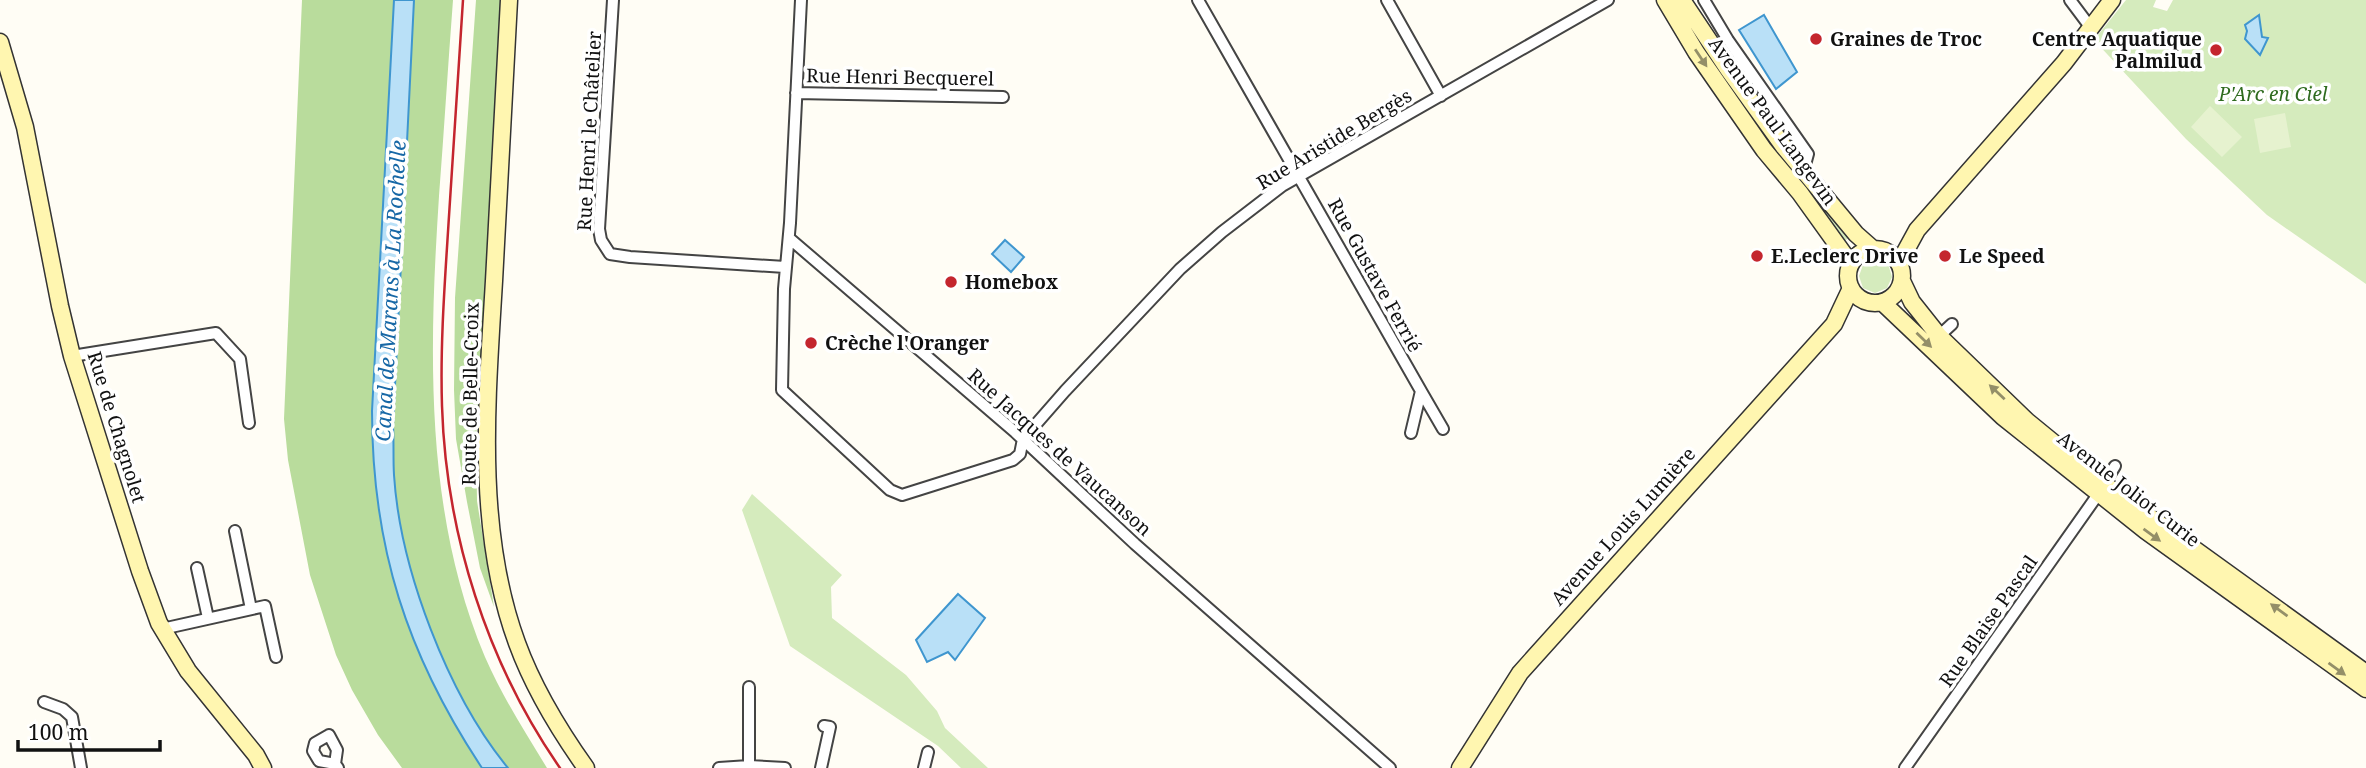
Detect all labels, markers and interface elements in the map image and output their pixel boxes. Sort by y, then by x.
place label: Graines de Troc [1830,26,1982,52]
place label: Centre Aquatique Palmilud [2032,26,2203,74]
street label: Rue Henri le Châtelier [571,30,607,232]
street label: Avenue Paul Langevin [1703,31,1843,211]
marker: Graines de Troc [1808,31,1824,47]
marker: Centre Aquatique Palmilud [2208,42,2224,58]
one-way arrow [1694,49,1708,67]
street label: Rue Henri Becquerel [806,62,994,92]
park label: P'Arc en Ciel [2217,81,2328,107]
street label: Rue Aristide Bergès [1252,82,1416,196]
water label: Canal de Marans à La Rochelle [368,140,412,442]
street label: Rue Gustave Ferrié [1322,193,1428,357]
place label: E.Leclerc Drive [1771,243,1918,269]
place label: Le Speed [1959,243,2045,269]
marker: E.Leclerc Drive [1749,248,1765,264]
marker: Le Speed [1937,248,1953,264]
place label: Homebox [965,269,1059,295]
marker: Homebox [943,274,959,290]
street label: Route de Belle-Croix [455,302,485,486]
place label: Crèche l'Oranger [825,330,989,356]
one-way arrow [1915,332,1932,348]
marker: Crèche l'Oranger [803,335,819,351]
street label: Rue de Chagnolet [82,348,152,506]
street label: Rue Jacques de Vaucanson [962,362,1158,542]
one-way arrow [1988,384,2005,400]
street label: Avenue Joliot Curie [2052,425,2206,553]
street label: Avenue Louis Lumière [1545,441,1701,611]
one-way arrow [2143,528,2161,543]
street label: Rue Blaise Pascal [1933,550,2043,692]
one-way arrow [2270,603,2288,617]
one-way arrow [2328,662,2346,676]
scale bar [18,708,159,752]
text: 100 m [28,718,89,746]

